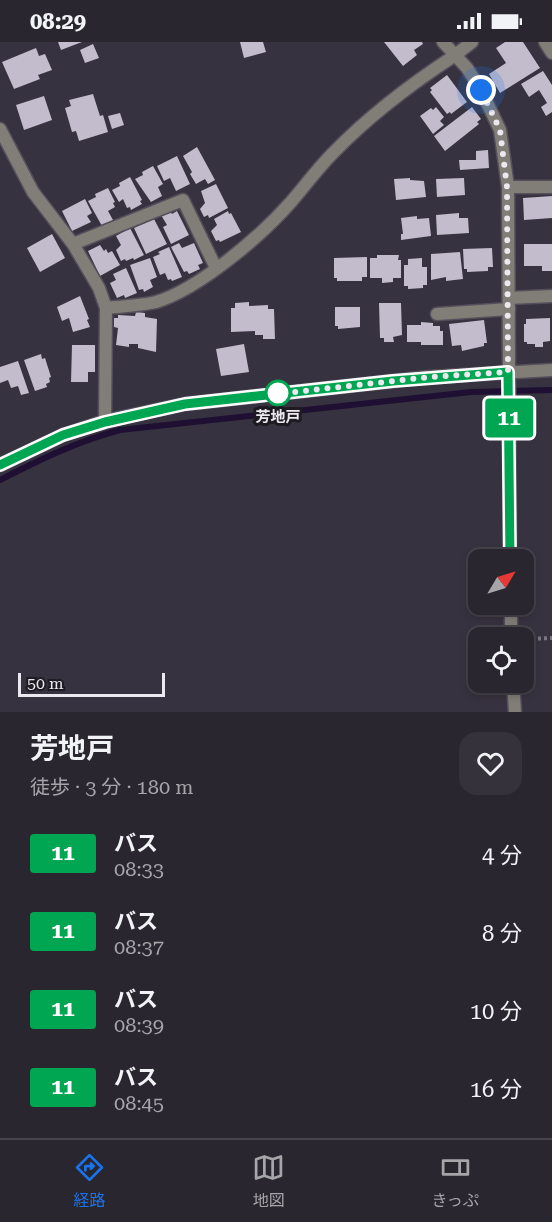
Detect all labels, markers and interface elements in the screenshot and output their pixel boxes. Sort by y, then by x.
text: 08:29 [30,9,86,34]
your location [466,75,496,105]
marker: 芳地戸 [265,380,291,406]
line badge: 11 [482,398,536,437]
text: 11 [497,406,521,430]
place label: 芳地戸 [255,408,301,426]
north arrow [468,549,534,615]
map controls [468,549,534,693]
button: locate [468,627,534,693]
scale bar [18,670,165,698]
text: 50 m [27,674,64,693]
text: 芳地戸 [30,732,114,765]
button: heart [459,732,522,795]
text: 徒歩 · 3 分 · 180 m [30,775,194,799]
text: バス [114,831,158,856]
text: 11 [51,841,75,865]
text: 4 分 [482,843,522,868]
text: 08:33 [114,857,164,881]
text: バス [114,909,158,934]
text: 11 [51,919,75,943]
text: 8 分 [482,921,522,946]
text: 08:37 [114,935,164,959]
text: バス [114,987,158,1012]
text: 11 [51,997,75,1021]
text: 10 分 [470,999,522,1024]
text: 08:39 [114,1013,164,1037]
text: バス [114,1065,158,1090]
text: 11 [51,1075,75,1099]
text: 16 分 [470,1077,522,1102]
text: 08:45 [114,1091,164,1115]
tab: 経路 [73,1151,106,1211]
tab: 地図 [252,1151,285,1211]
tab: きっぷ [432,1151,479,1211]

